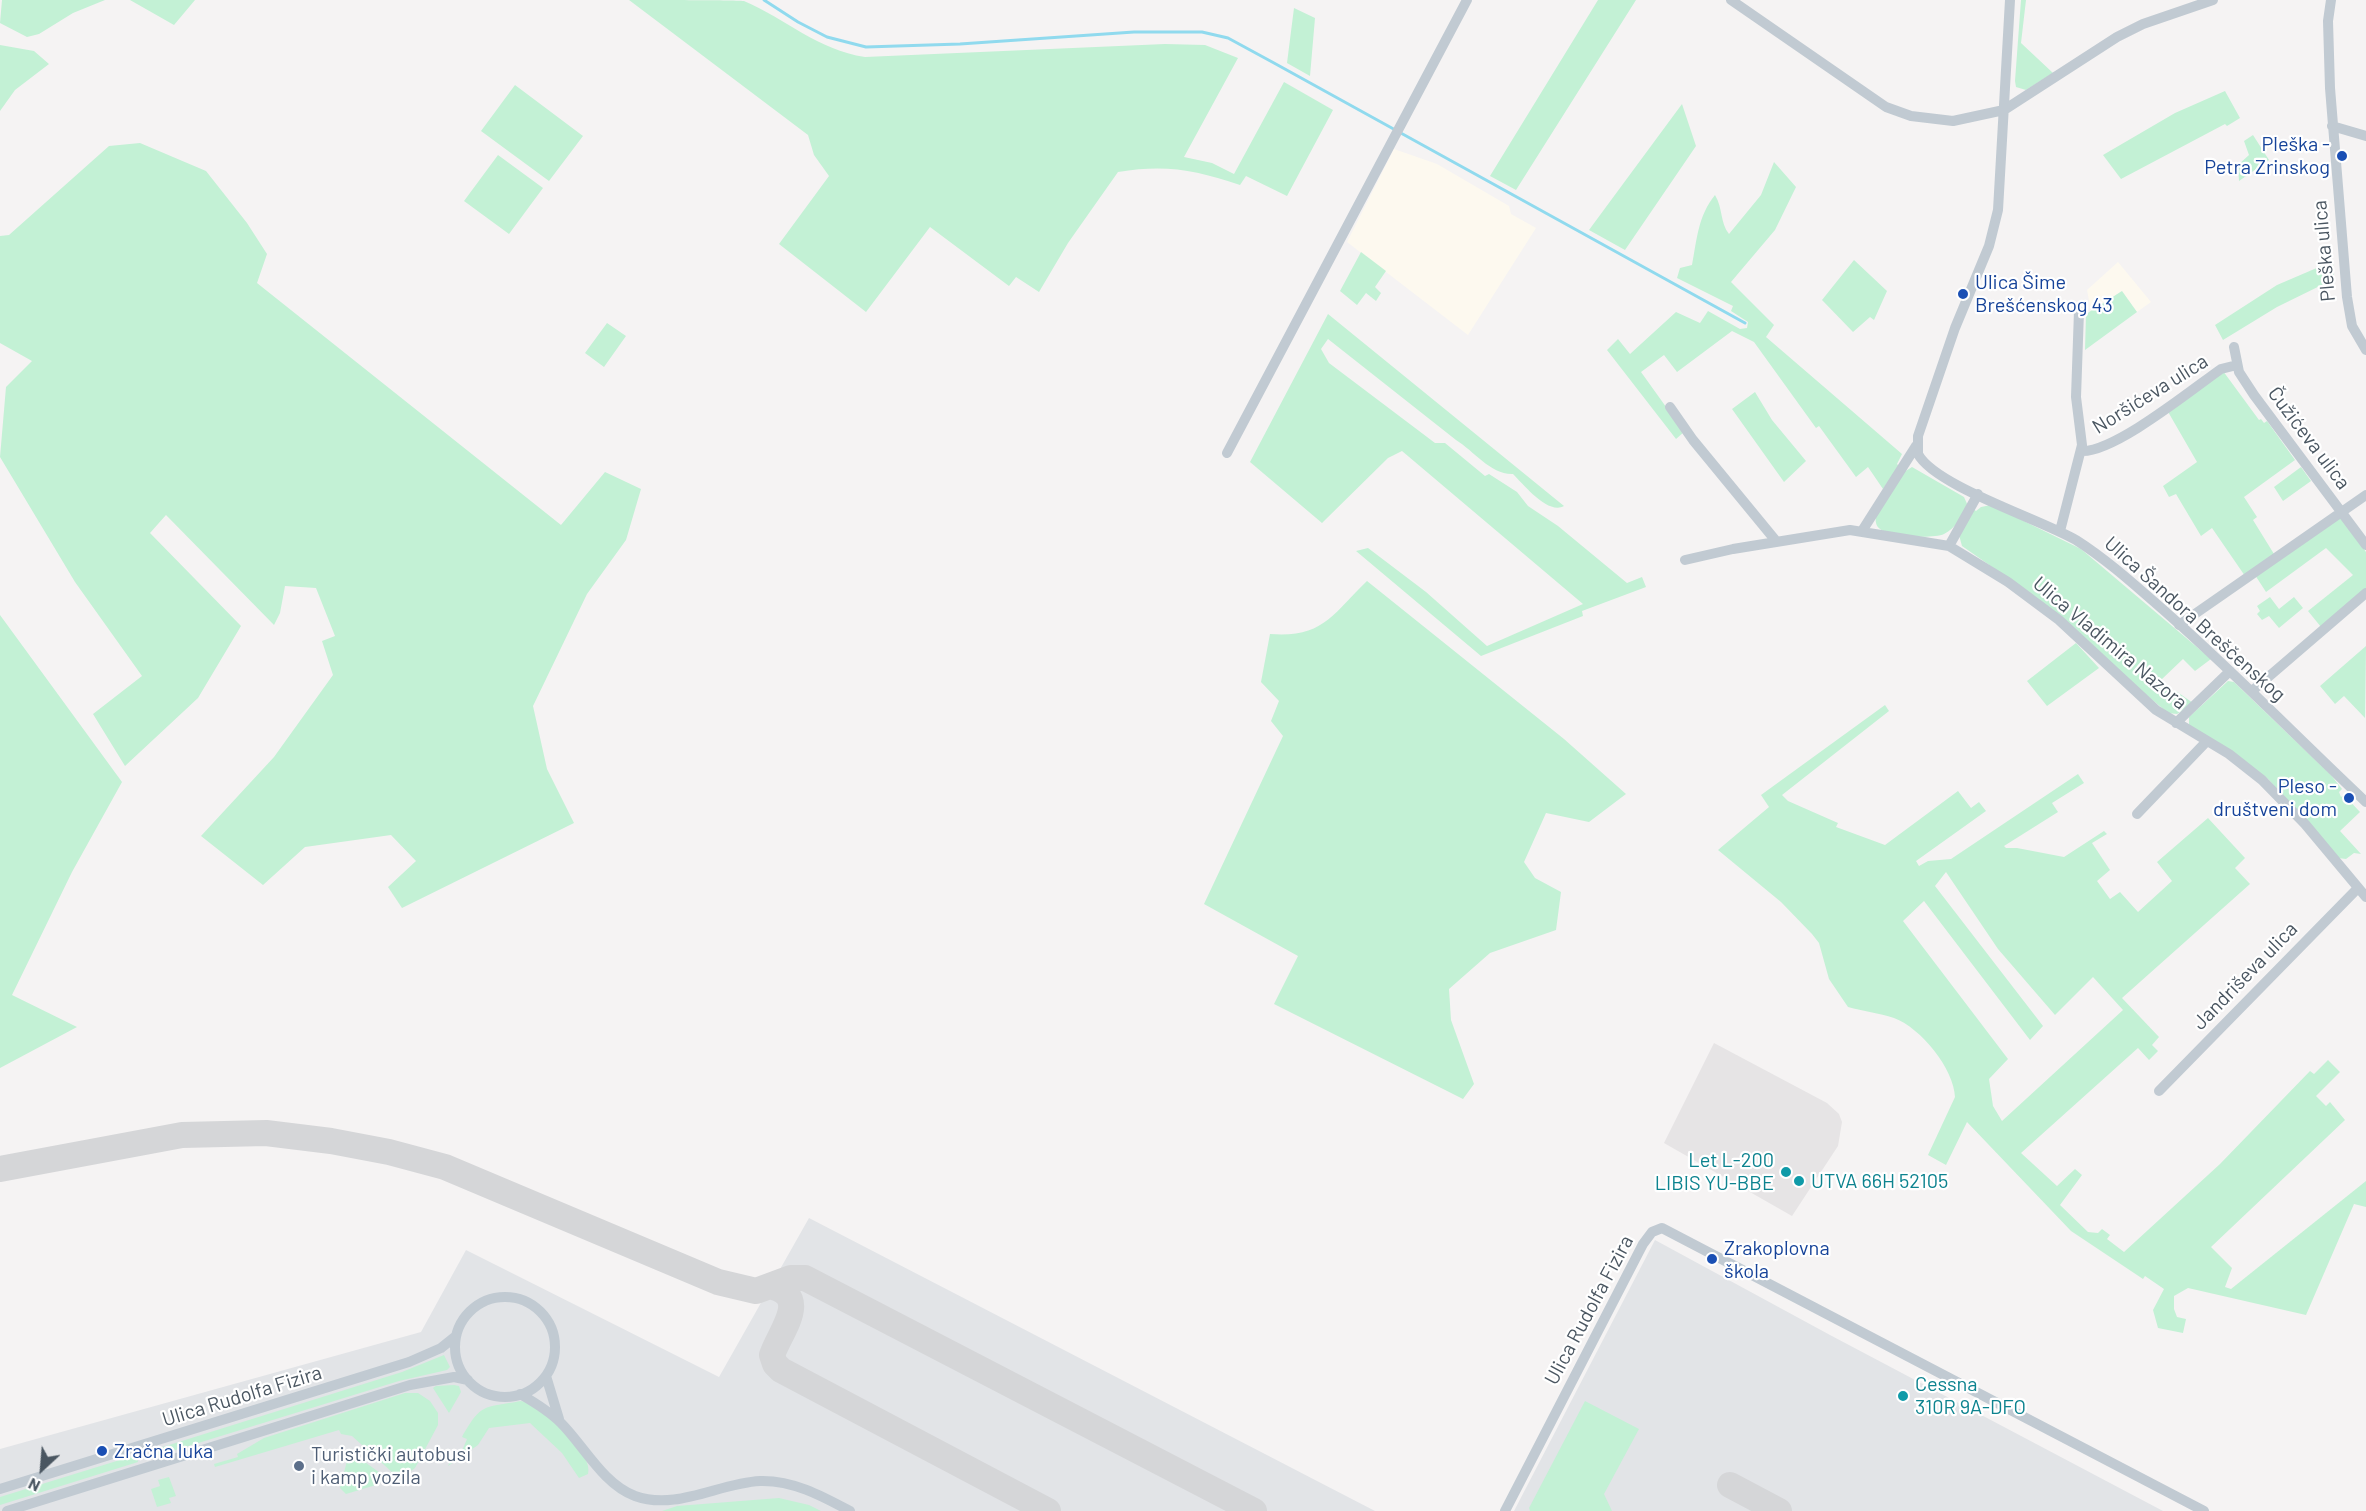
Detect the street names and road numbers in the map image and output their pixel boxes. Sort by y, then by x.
street label: Pleška ulica [2308,199,2340,303]
street label: Noršićeva ulica [2088,349,2212,439]
street label: Čužićeva ulica [2263,382,2355,494]
street label: Ulica Šandora Breščenskog [2099,531,2291,707]
street label: Ulica Vladimira Nazora [2028,571,2192,715]
street label: Jandriševa ulica [2188,917,2302,1035]
street label: Ulica Rudolfa Fizira [1540,1231,1638,1389]
street label: Ulica Rudolfa Fizira [159,1360,325,1432]

